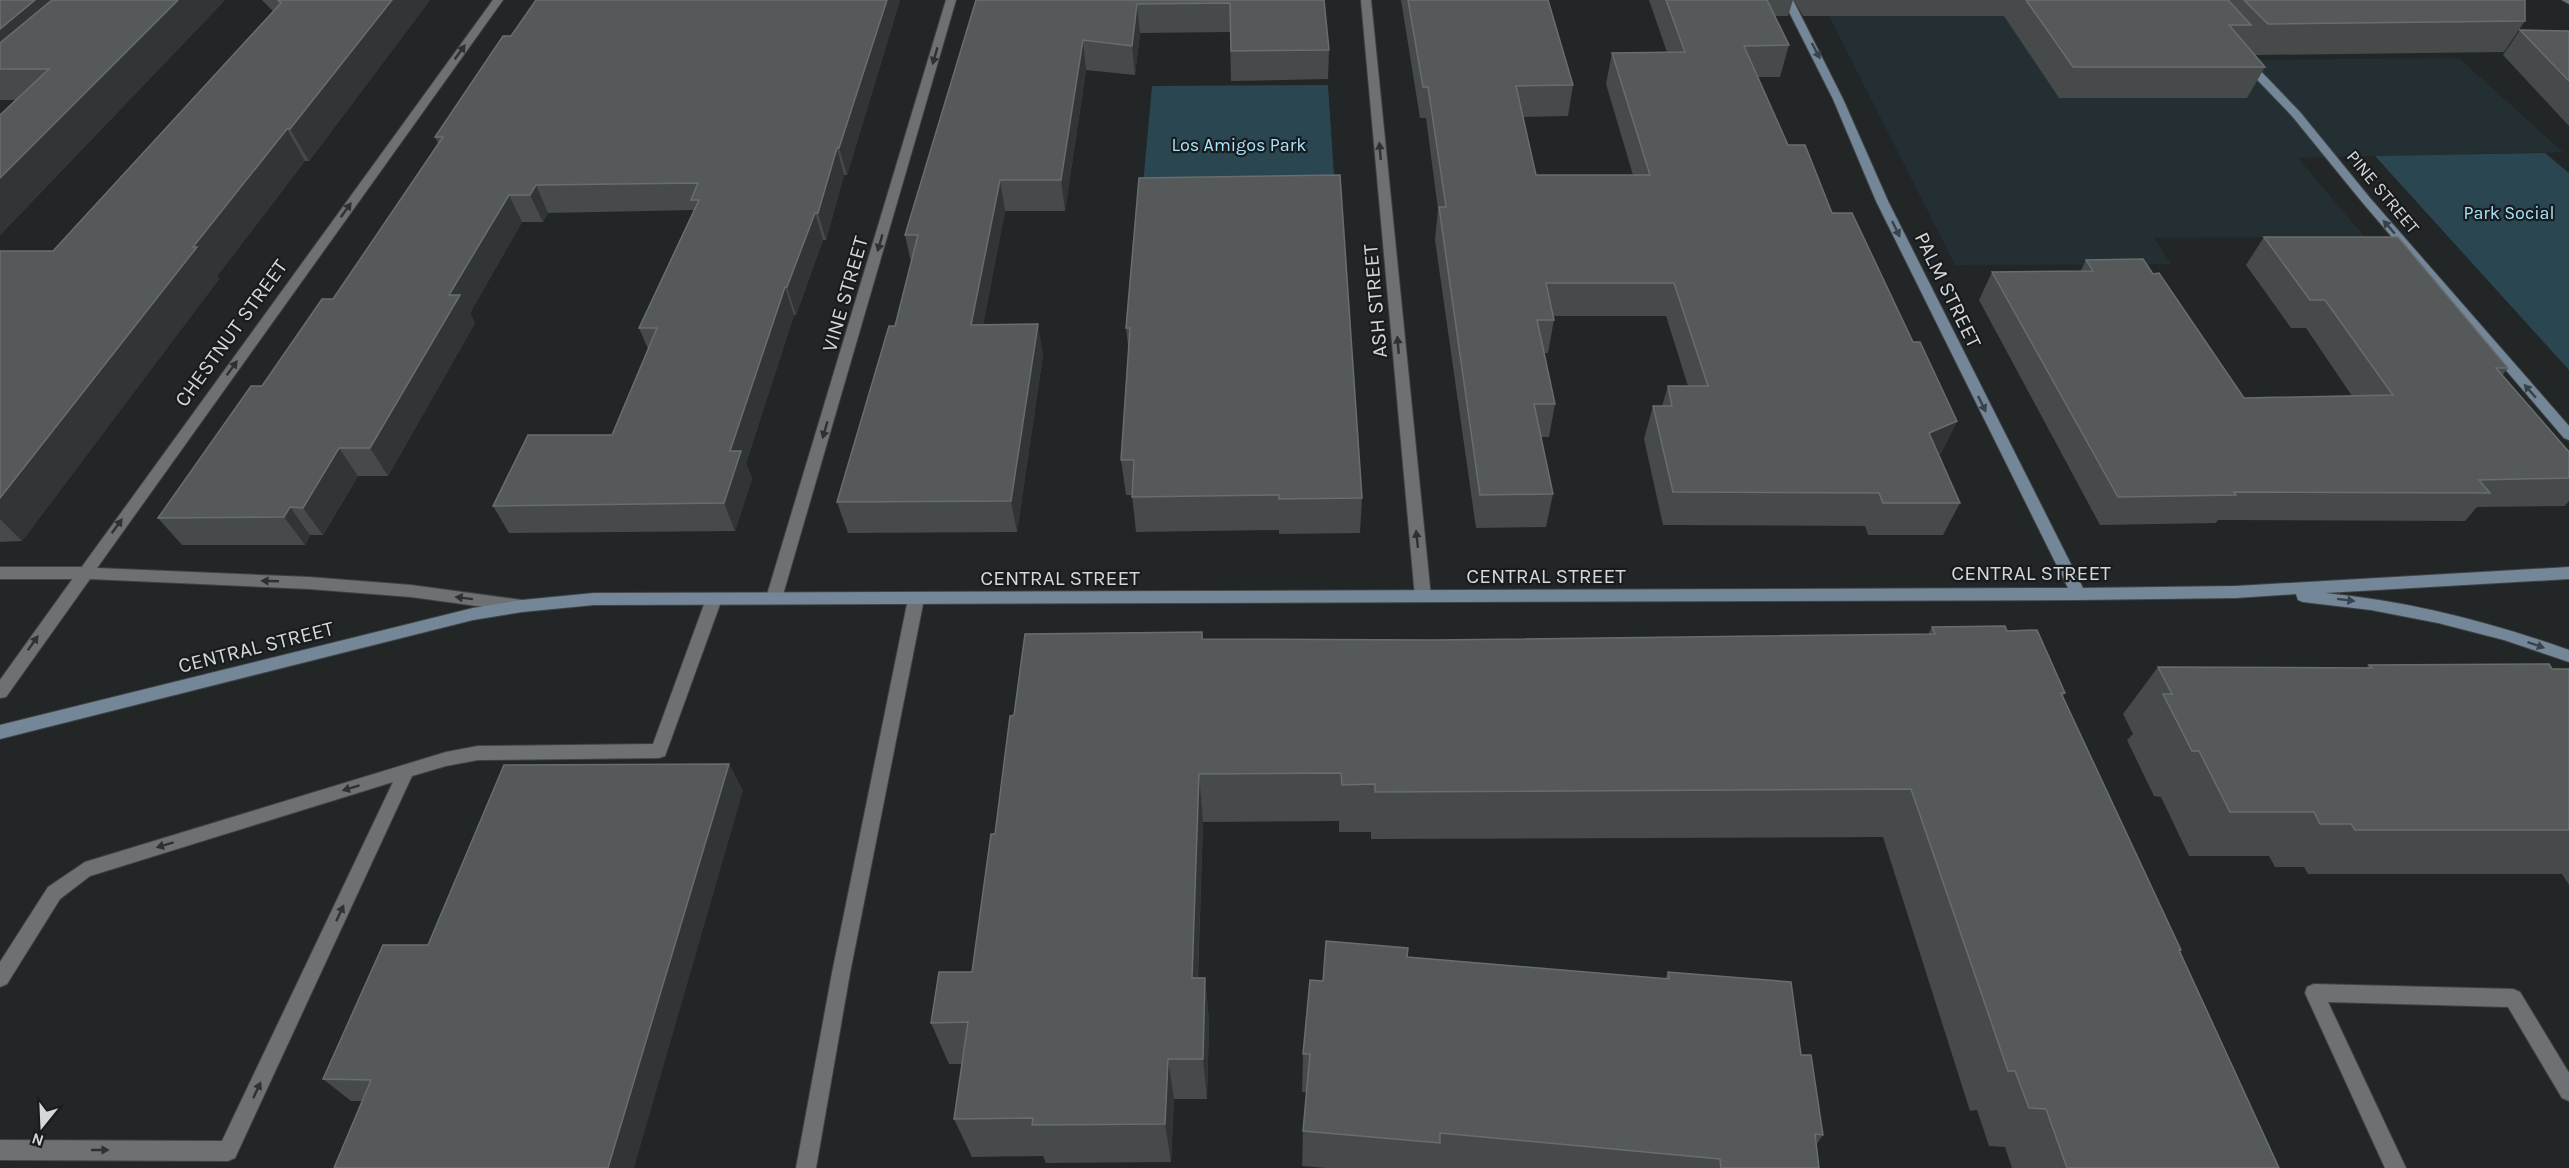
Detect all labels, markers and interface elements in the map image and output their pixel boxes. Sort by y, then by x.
one-way arrow [1811,43,1821,60]
one-way arrow [454,44,466,60]
one-way arrow [930,47,939,65]
park label: Los Amigos Park [1172,134,1306,156]
one-way arrow [1375,141,1385,160]
street label: PINE STREET [2342,146,2424,238]
one-way arrow [340,202,352,218]
park label: Park Social [2463,202,2555,224]
one-way arrow [1890,220,1900,238]
one-way arrow [2383,220,2396,235]
street label: PALM STREET [1910,228,1987,352]
street label: VINE STREET [817,233,873,355]
one-way arrow [875,234,884,252]
street label: ASH STREET [1358,243,1392,359]
street label: CHESTNUT STREET [170,254,293,411]
one-way arrow [1394,336,1403,355]
one-way arrow [225,360,237,375]
one-way arrow [2524,384,2537,399]
one-way arrow [1978,395,1987,412]
one-way arrow [820,421,829,439]
one-way arrow [111,518,123,534]
one-way arrow [1412,530,1422,549]
street label: CENTRAL STREET [1951,561,2111,585]
street label: CENTRAL STREET [1466,564,1626,588]
street label: CENTRAL STREET [980,566,1140,590]
one-way arrow [260,577,279,586]
one-way arrow [454,593,473,603]
one-way arrow [2337,595,2356,605]
street label: CENTRAL STREET [176,616,337,678]
one-way arrow [27,636,39,652]
one-way arrow [2527,640,2545,650]
one-way arrow [342,784,360,793]
one-way arrow [156,841,174,850]
one-way arrow [335,905,344,922]
one-way arrow [252,1081,261,1098]
north arrow [12,1096,72,1156]
text: N [29,1129,46,1151]
one-way arrow [91,1146,110,1155]

